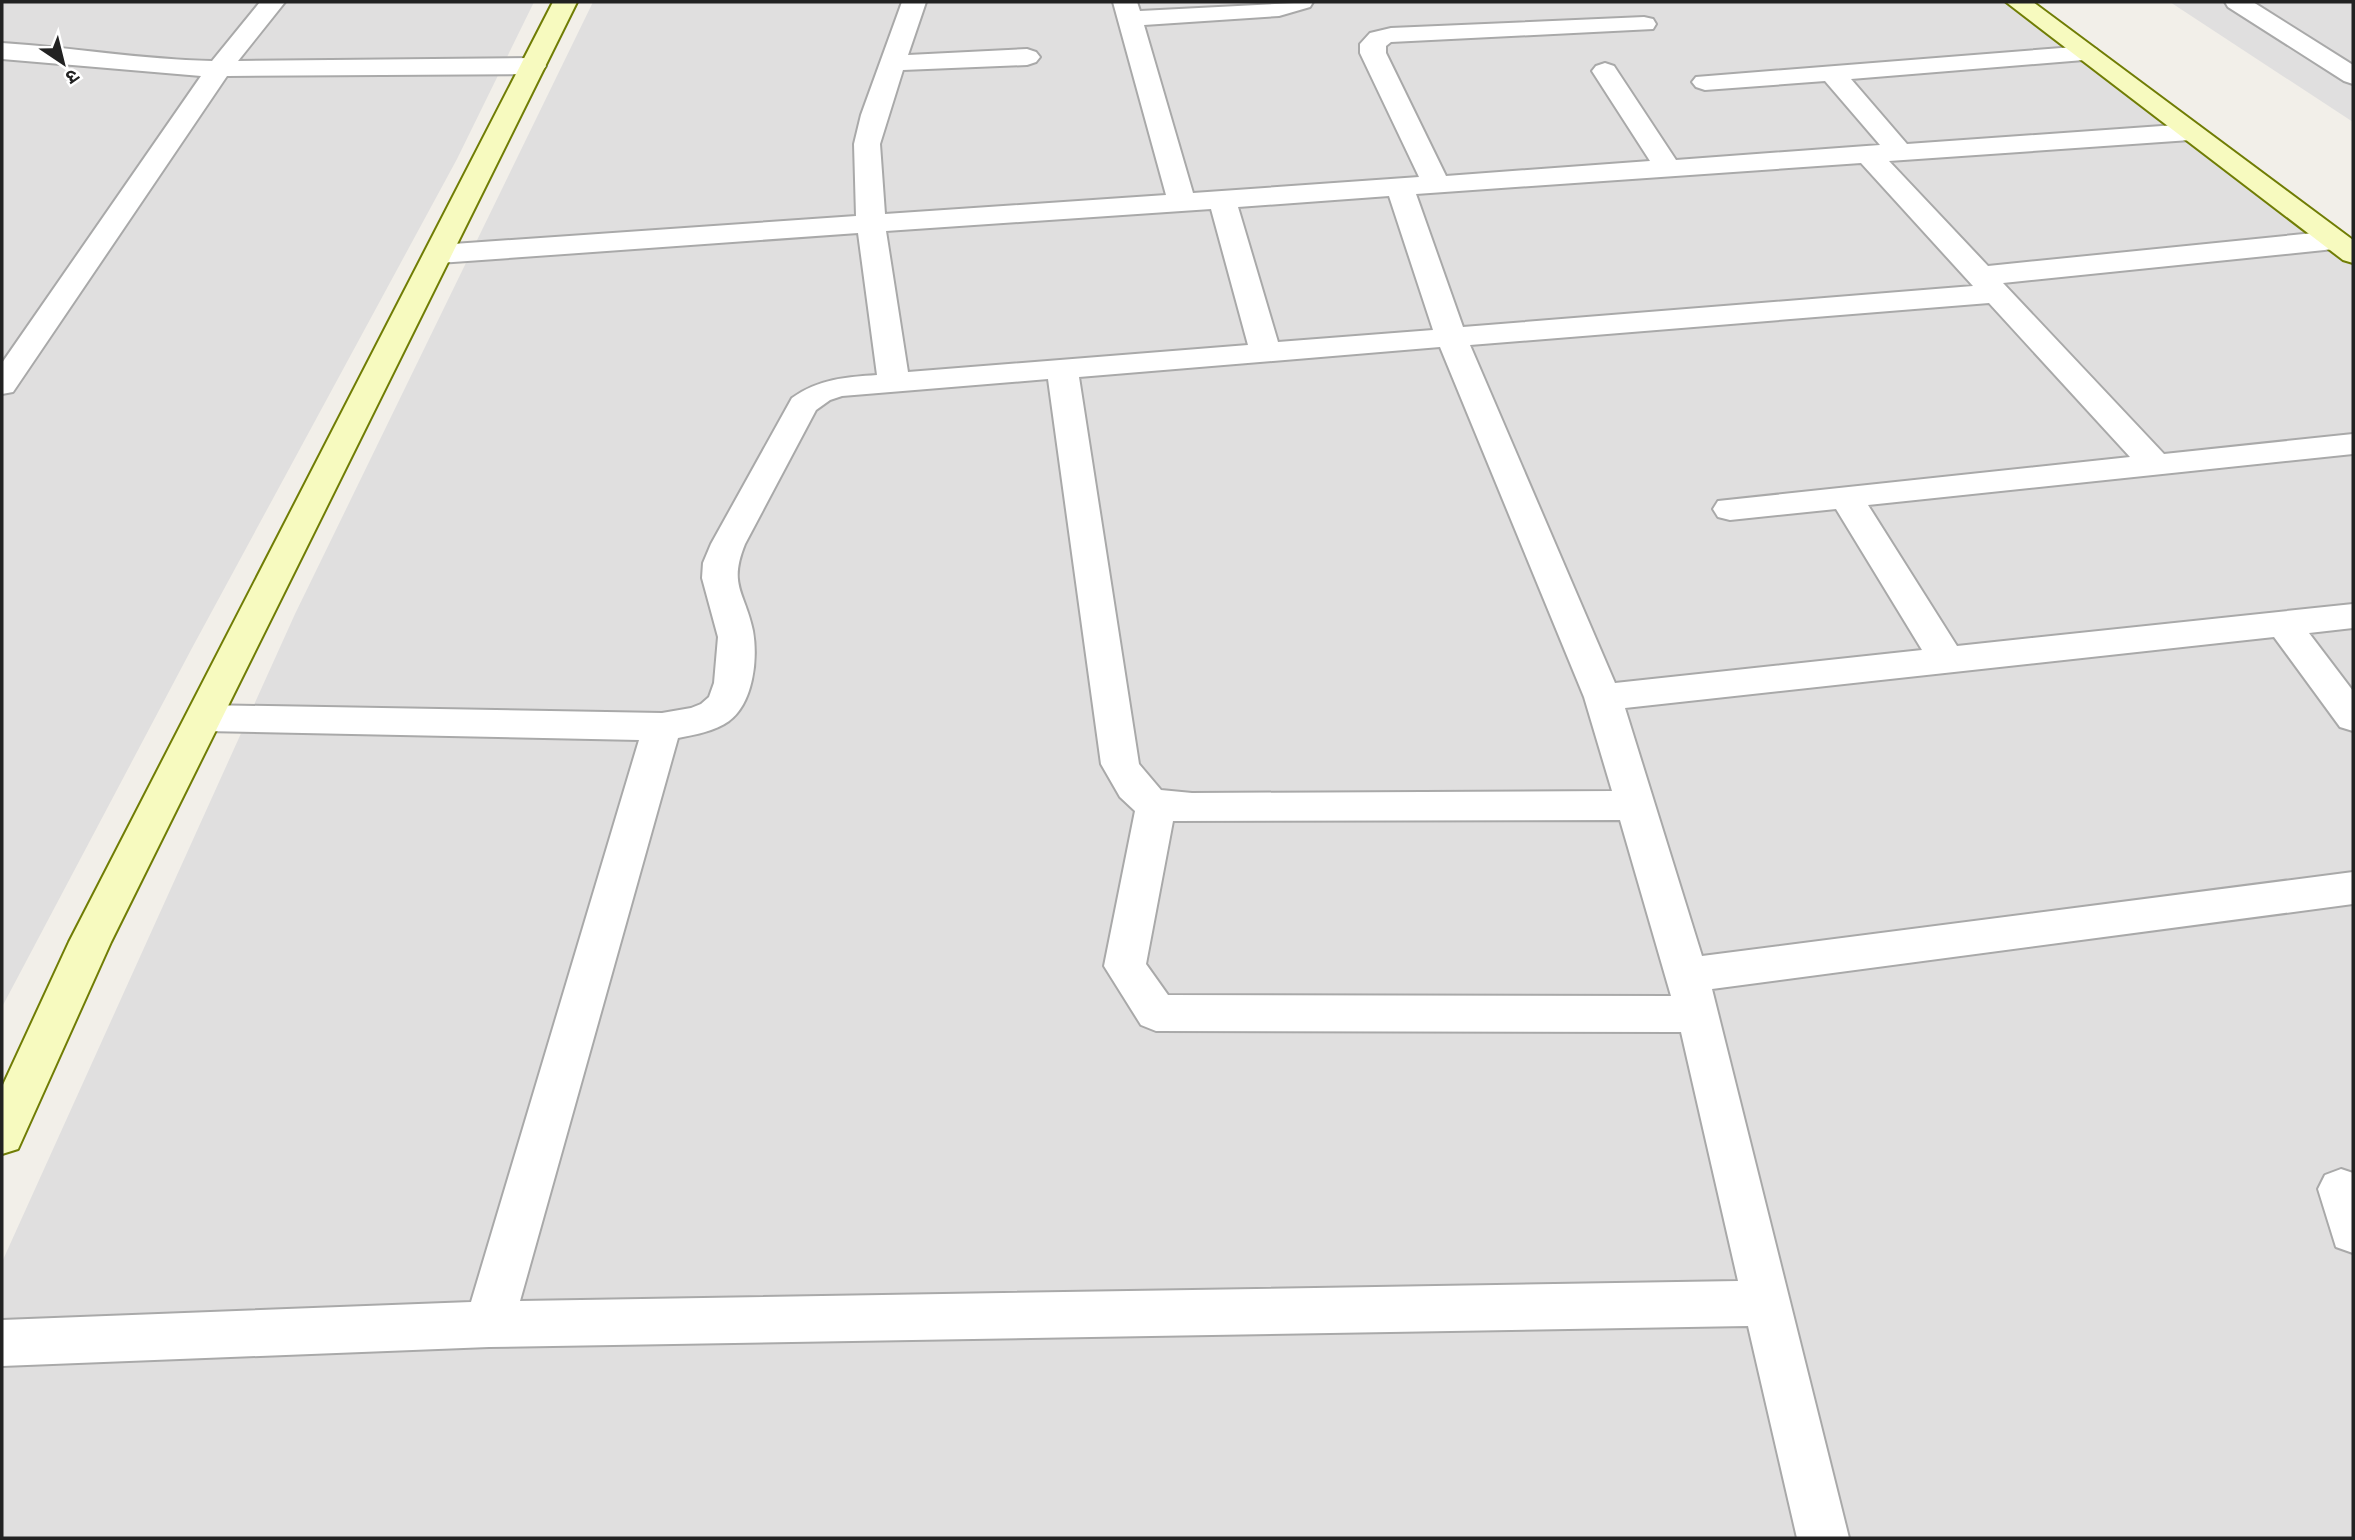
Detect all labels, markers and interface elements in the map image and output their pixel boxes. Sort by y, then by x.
north arrow [28,28,98,98]
text: उ [61,65,82,87]

